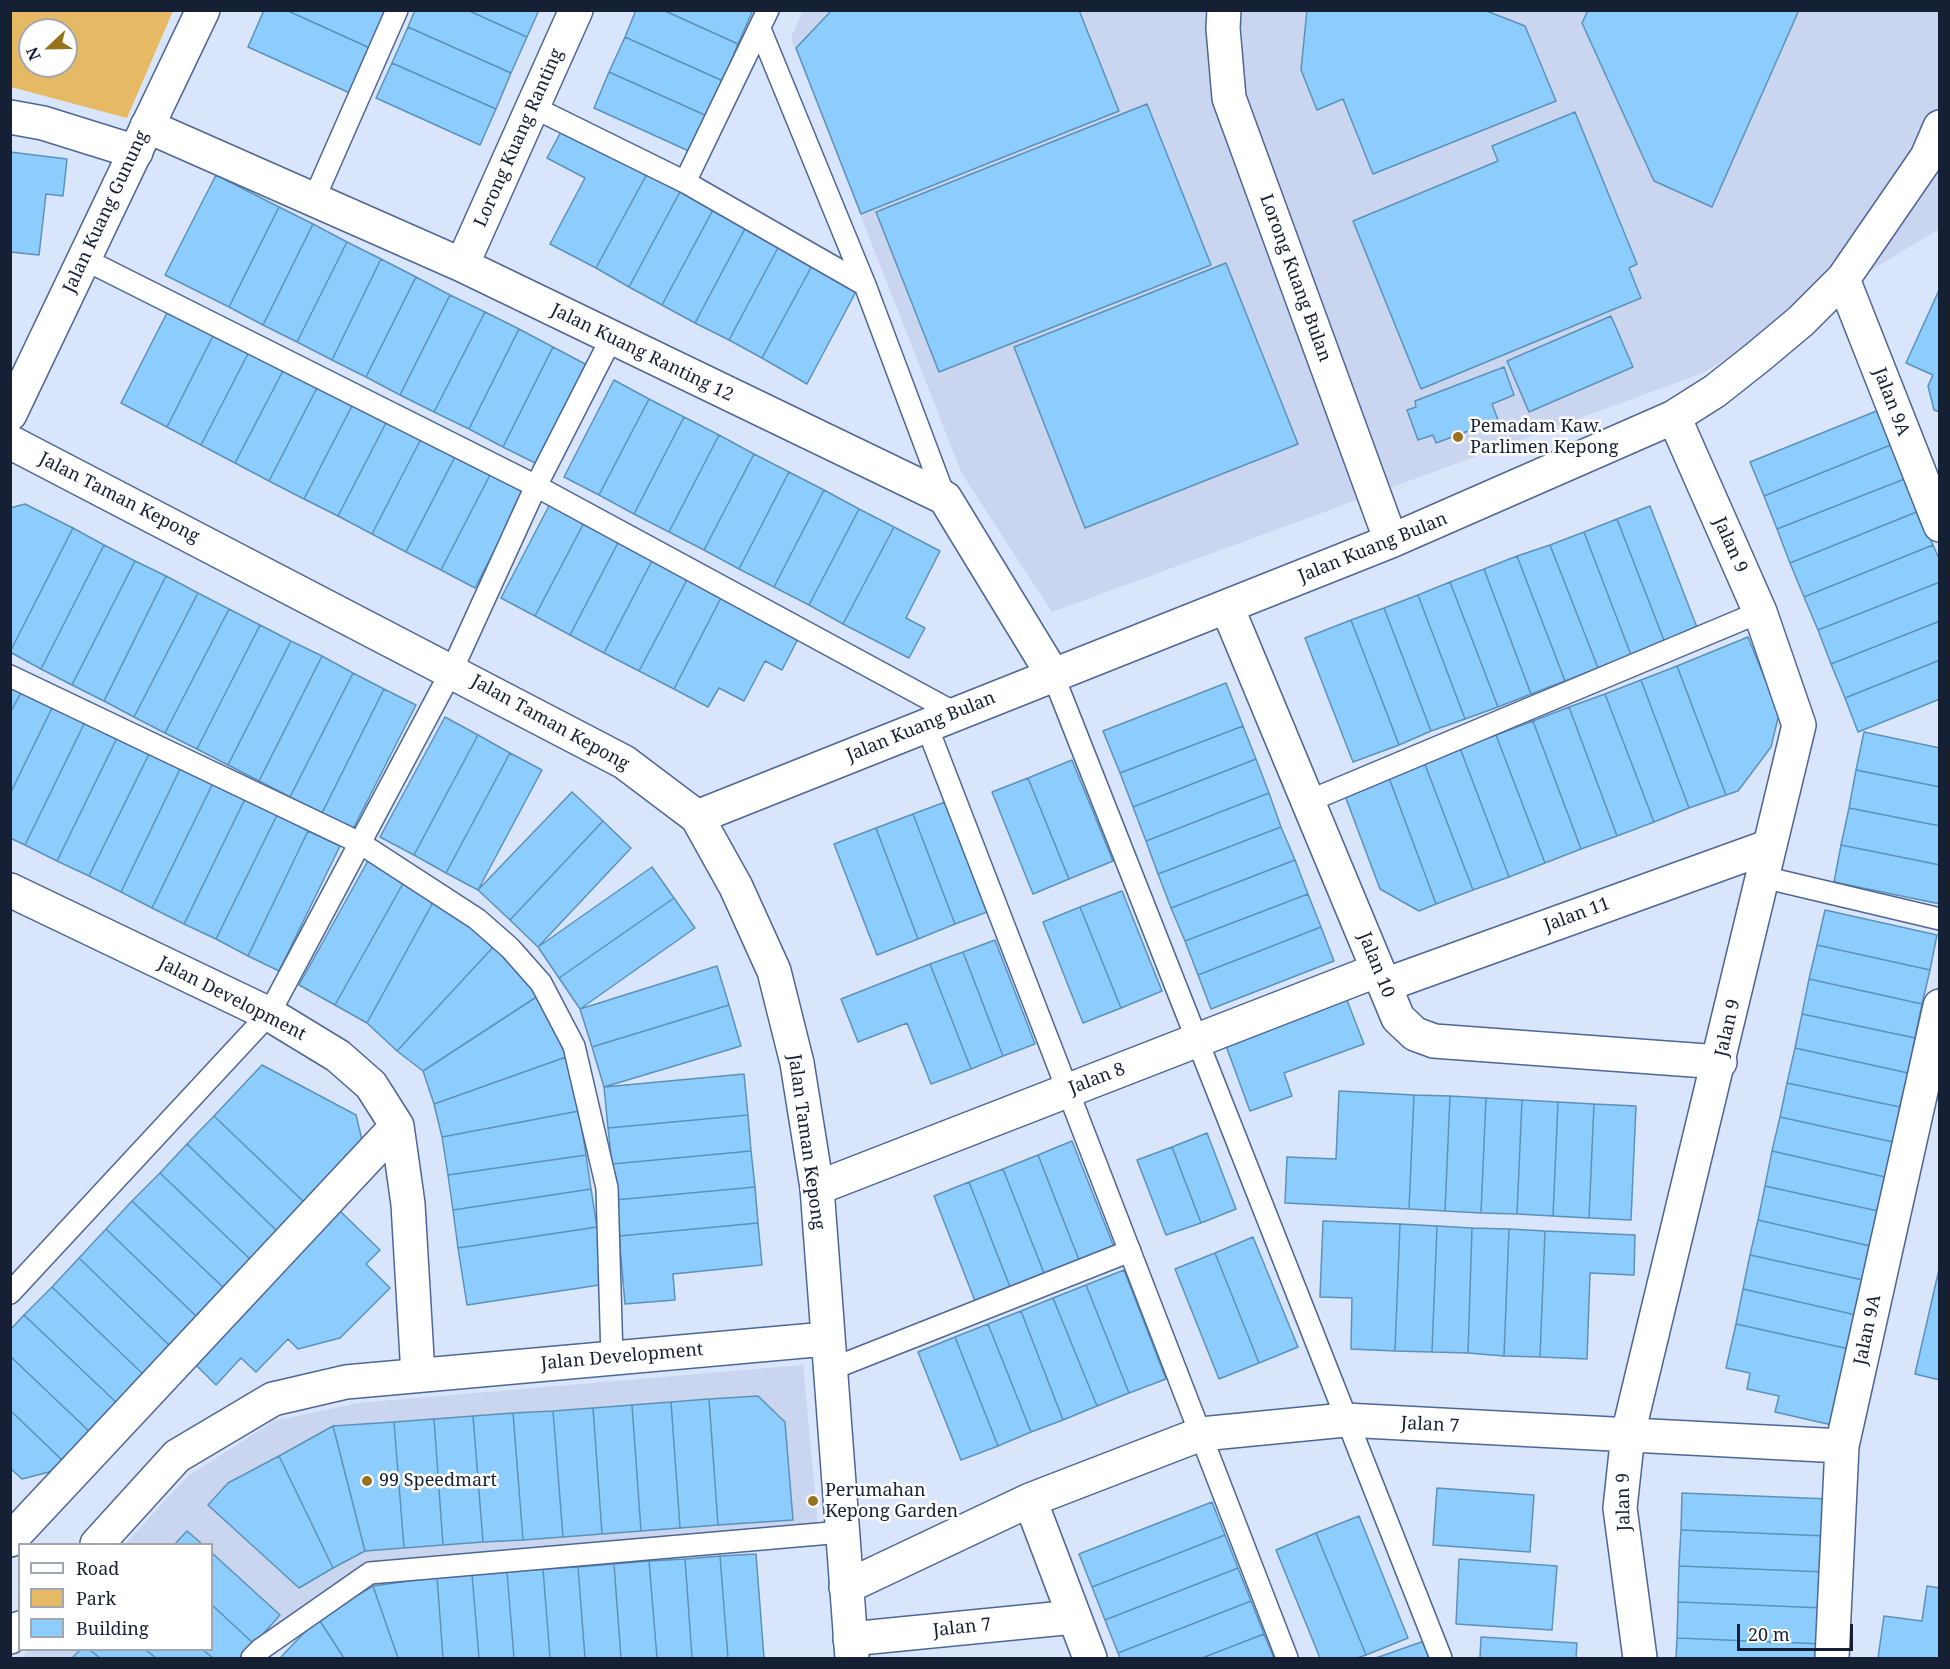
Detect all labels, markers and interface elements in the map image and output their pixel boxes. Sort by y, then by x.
north arrow [18,18,78,78]
text: N [21,44,46,64]
street label: Lorong Kuang Ranting [470,45,568,231]
street label: Jalan Kuang Gunung [59,127,153,297]
street label: Lorong Kuang Bulan [1255,191,1335,365]
street label: Jalan Kuang Ranting 12 [547,299,737,407]
street label: Jalan 9A [1868,365,1914,439]
place label: Pemadam Kaw. Parlimen Kepong [1470,416,1618,458]
marker: Pemadam Kaw. Parlimen Kepong [1451,430,1465,444]
street label: Jalan Taman Kepong [35,448,203,548]
street label: Jalan Kuang Bulan [1295,508,1451,588]
street label: Jalan 9 [1708,514,1752,576]
street label: Jalan Taman Kepong [467,671,633,775]
street label: Jalan Kuang Bulan [843,687,999,767]
street label: Jalan 11 [1541,893,1613,937]
street label: Jalan 10 [1353,929,1399,1001]
street label: Jalan Development [155,952,309,1046]
street label: Jalan 9 [1711,997,1745,1059]
street label: Jalan Taman Kepong [783,1053,829,1231]
street label: Jalan 8 [1066,1058,1128,1100]
street label: Jalan 9A [1850,1293,1886,1367]
street label: Jalan Development [540,1339,704,1375]
street label: Jalan 7 [1400,1413,1460,1437]
place label: 99 Speedmart [379,1470,497,1492]
street label: Jalan 9 [1613,1473,1635,1531]
marker: 99 Speedmart [360,1474,374,1488]
place label: Perumahan Kepong Garden [825,1480,958,1522]
marker: Perumahan Kepong Garden [806,1494,820,1508]
legend [18,1543,213,1651]
text: Road [76,1556,119,1580]
text: Park [76,1586,116,1610]
scale bar [1740,1612,1856,1650]
street label: Jalan 7 [932,1614,992,1642]
text: Building [76,1616,149,1640]
text: 20 m [1748,1622,1790,1646]

